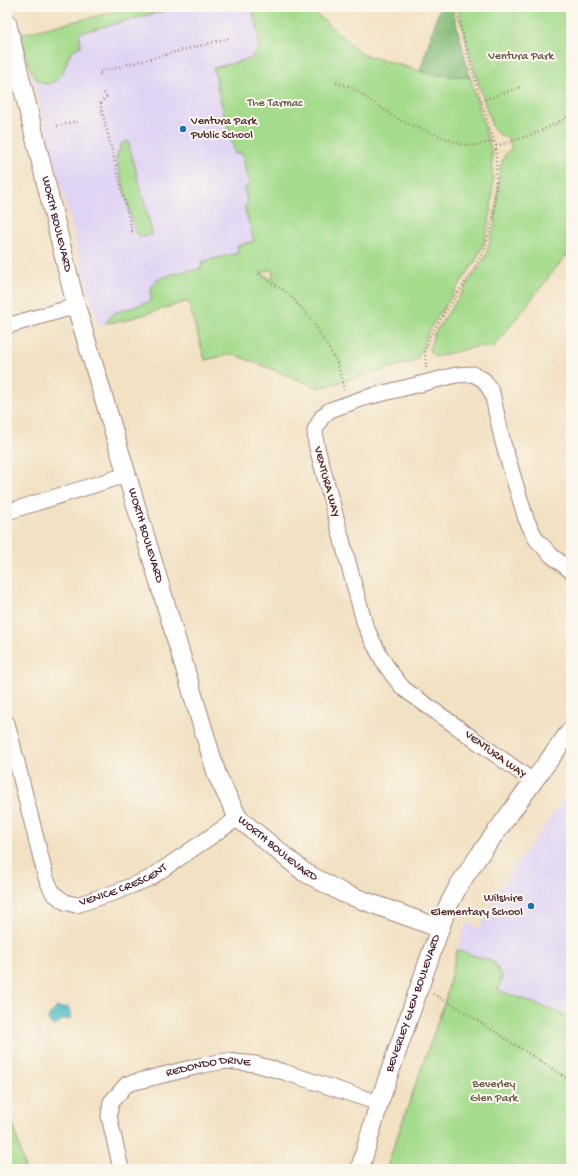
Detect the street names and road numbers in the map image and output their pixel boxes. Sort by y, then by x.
street label: WORTH BOULEVARD [38,175,75,274]
street label: VENTURA WAY [310,444,342,519]
street label: WORTH BOULEVARD [124,487,166,585]
street label: VENTURA WAY [461,727,529,782]
street label: WORTH BOULEVARD [234,813,320,885]
street label: VENICE CRESCENT [77,860,171,911]
street label: BEVERLEY GLEN BOULEVARD [383,933,444,1075]
street label: REDONDO DRIVE [165,1054,252,1081]

